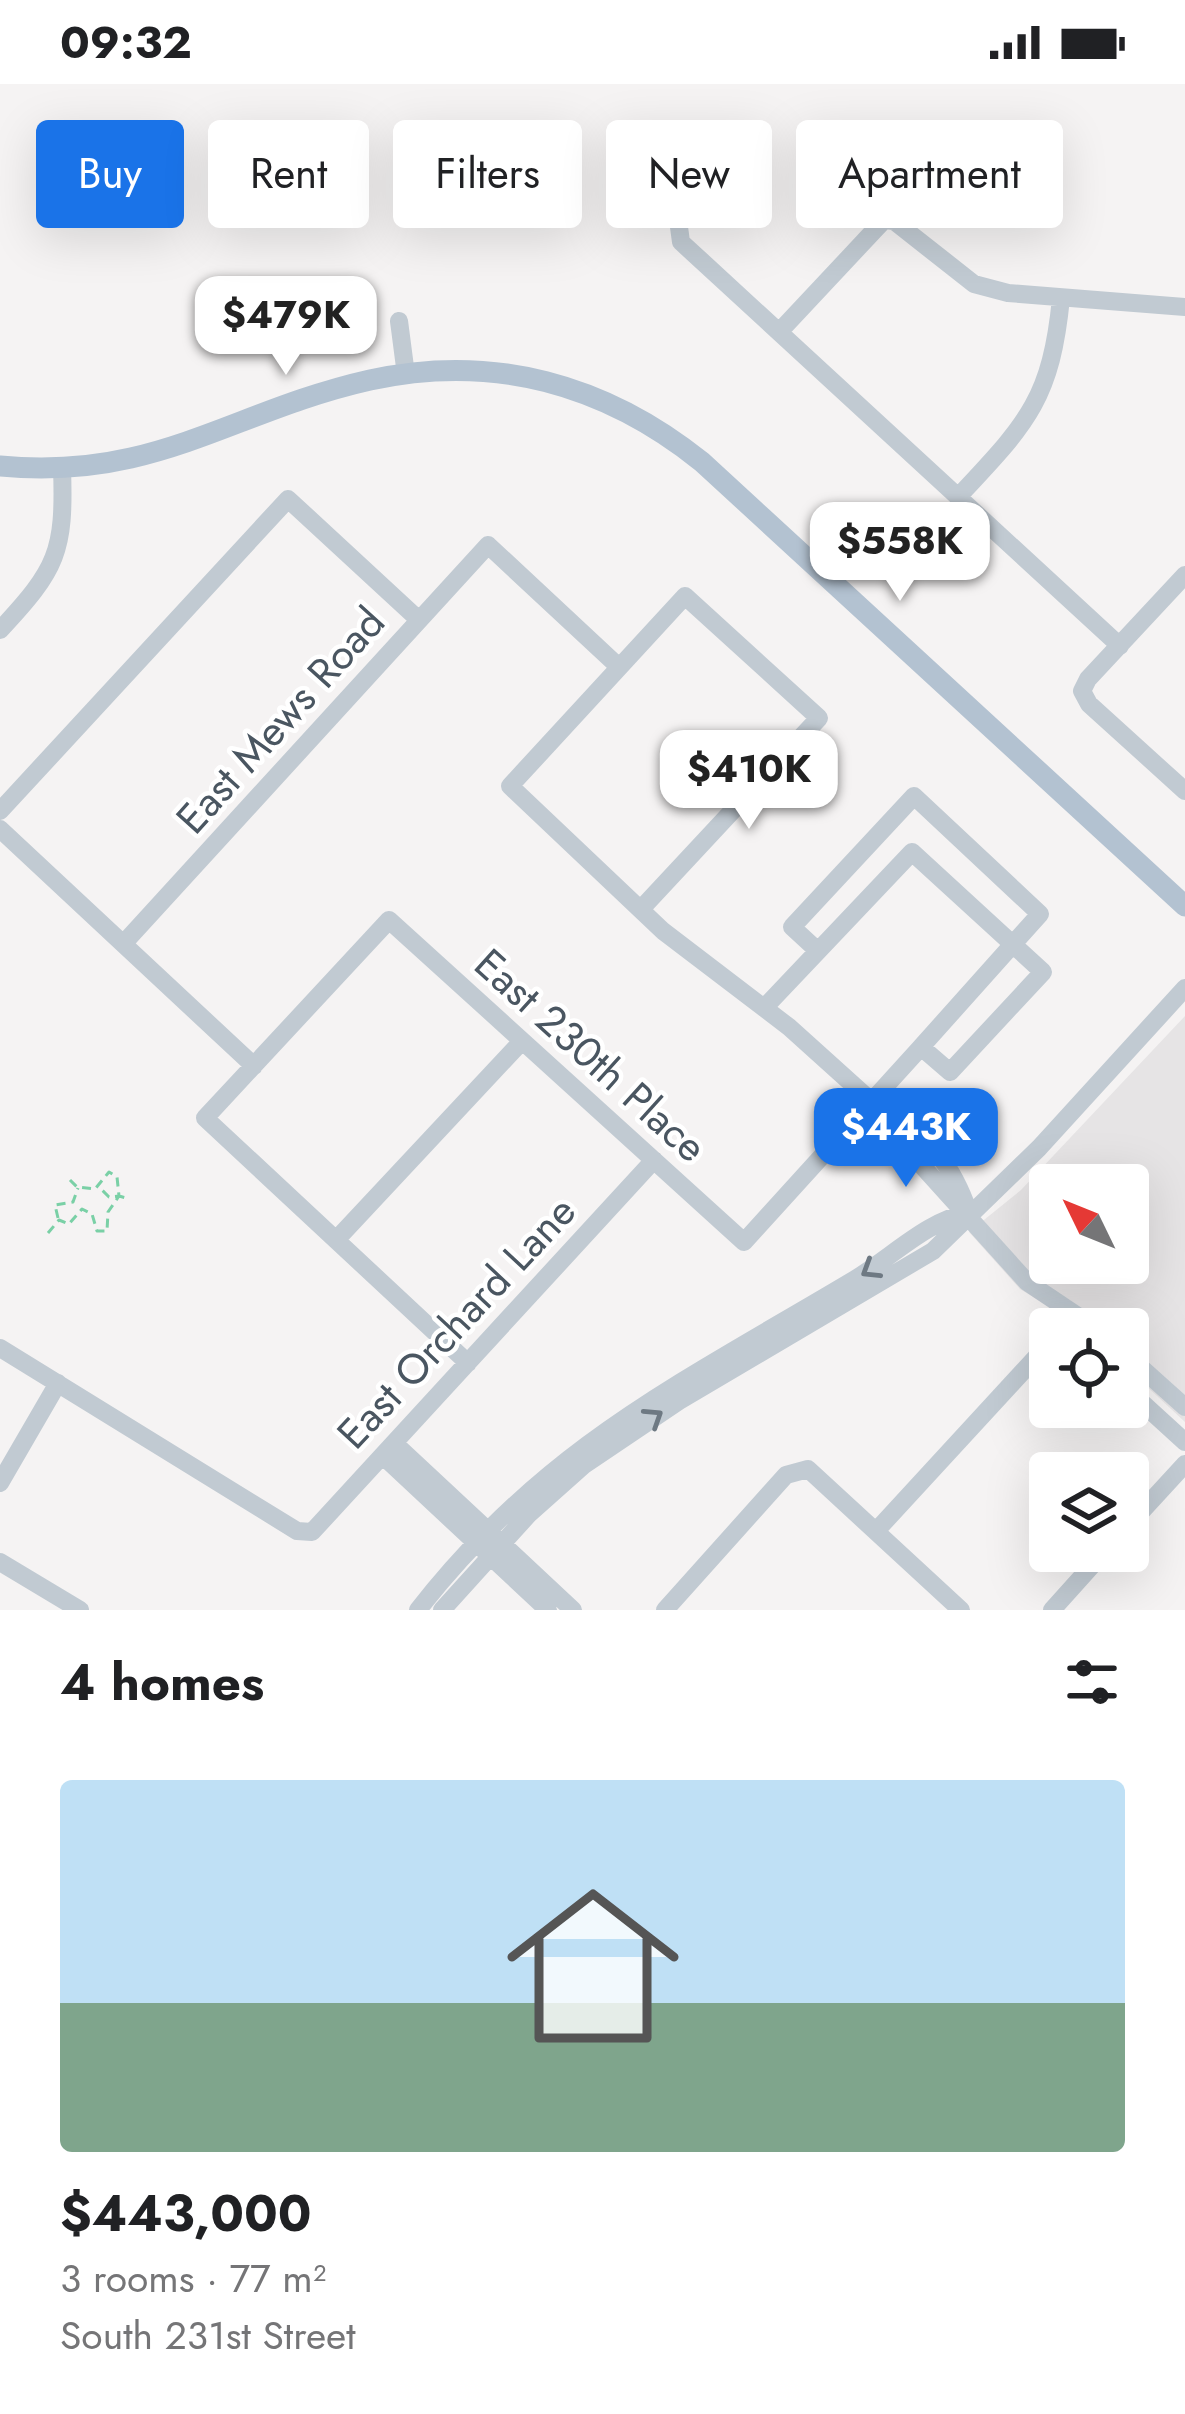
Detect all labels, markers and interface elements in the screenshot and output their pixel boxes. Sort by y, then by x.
text: 09:32 [60,10,192,75]
chip: Buy [36,120,184,228]
chip: Rent [208,120,369,228]
chip: Filters [393,120,582,228]
chip: New [606,120,772,228]
chip: Apartment [796,120,1063,228]
pin: $479K [202,276,370,378]
text: $479K [222,286,350,343]
pin: $558K [816,502,984,604]
text: $558K [837,512,963,569]
street label: East Mews Road [162,593,399,847]
pin: $410K [665,730,833,832]
text: $410K [687,740,811,797]
street label: East 230th Place [461,934,720,1176]
pin: $443K [822,1088,990,1190]
text: $443K [841,1098,971,1155]
north arrow [1029,1164,1149,1284]
map controls [1029,1164,1149,1572]
street label: East Orchard Lane [323,1182,590,1462]
one-way arrow [861,1256,883,1278]
button: locate [1029,1308,1149,1428]
one-way arrow [641,1409,663,1431]
button: layers [1029,1452,1149,1572]
text: 4 homes [60,1645,264,1719]
icon: filters [1059,1649,1125,1715]
icon: home [485,1858,701,2074]
text: $443,000 [60,2176,312,2250]
text: 3 rooms · 77 m² [60,2250,326,2307]
text: South 231st Street [60,2307,356,2364]

